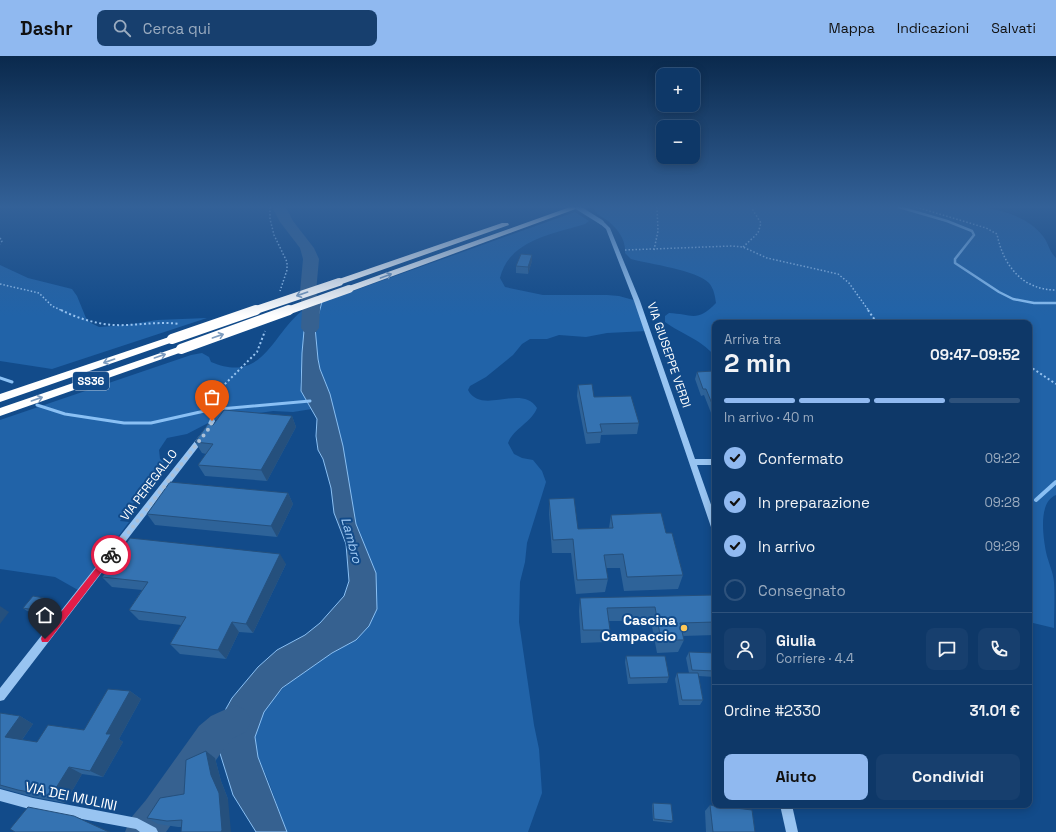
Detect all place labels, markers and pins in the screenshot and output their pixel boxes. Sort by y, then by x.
pin [195,380,229,421]
pin [28,598,62,639]
place label: Cascina Campaccio [601,611,676,645]
marker: Cascina Campaccio [679,623,689,633]

